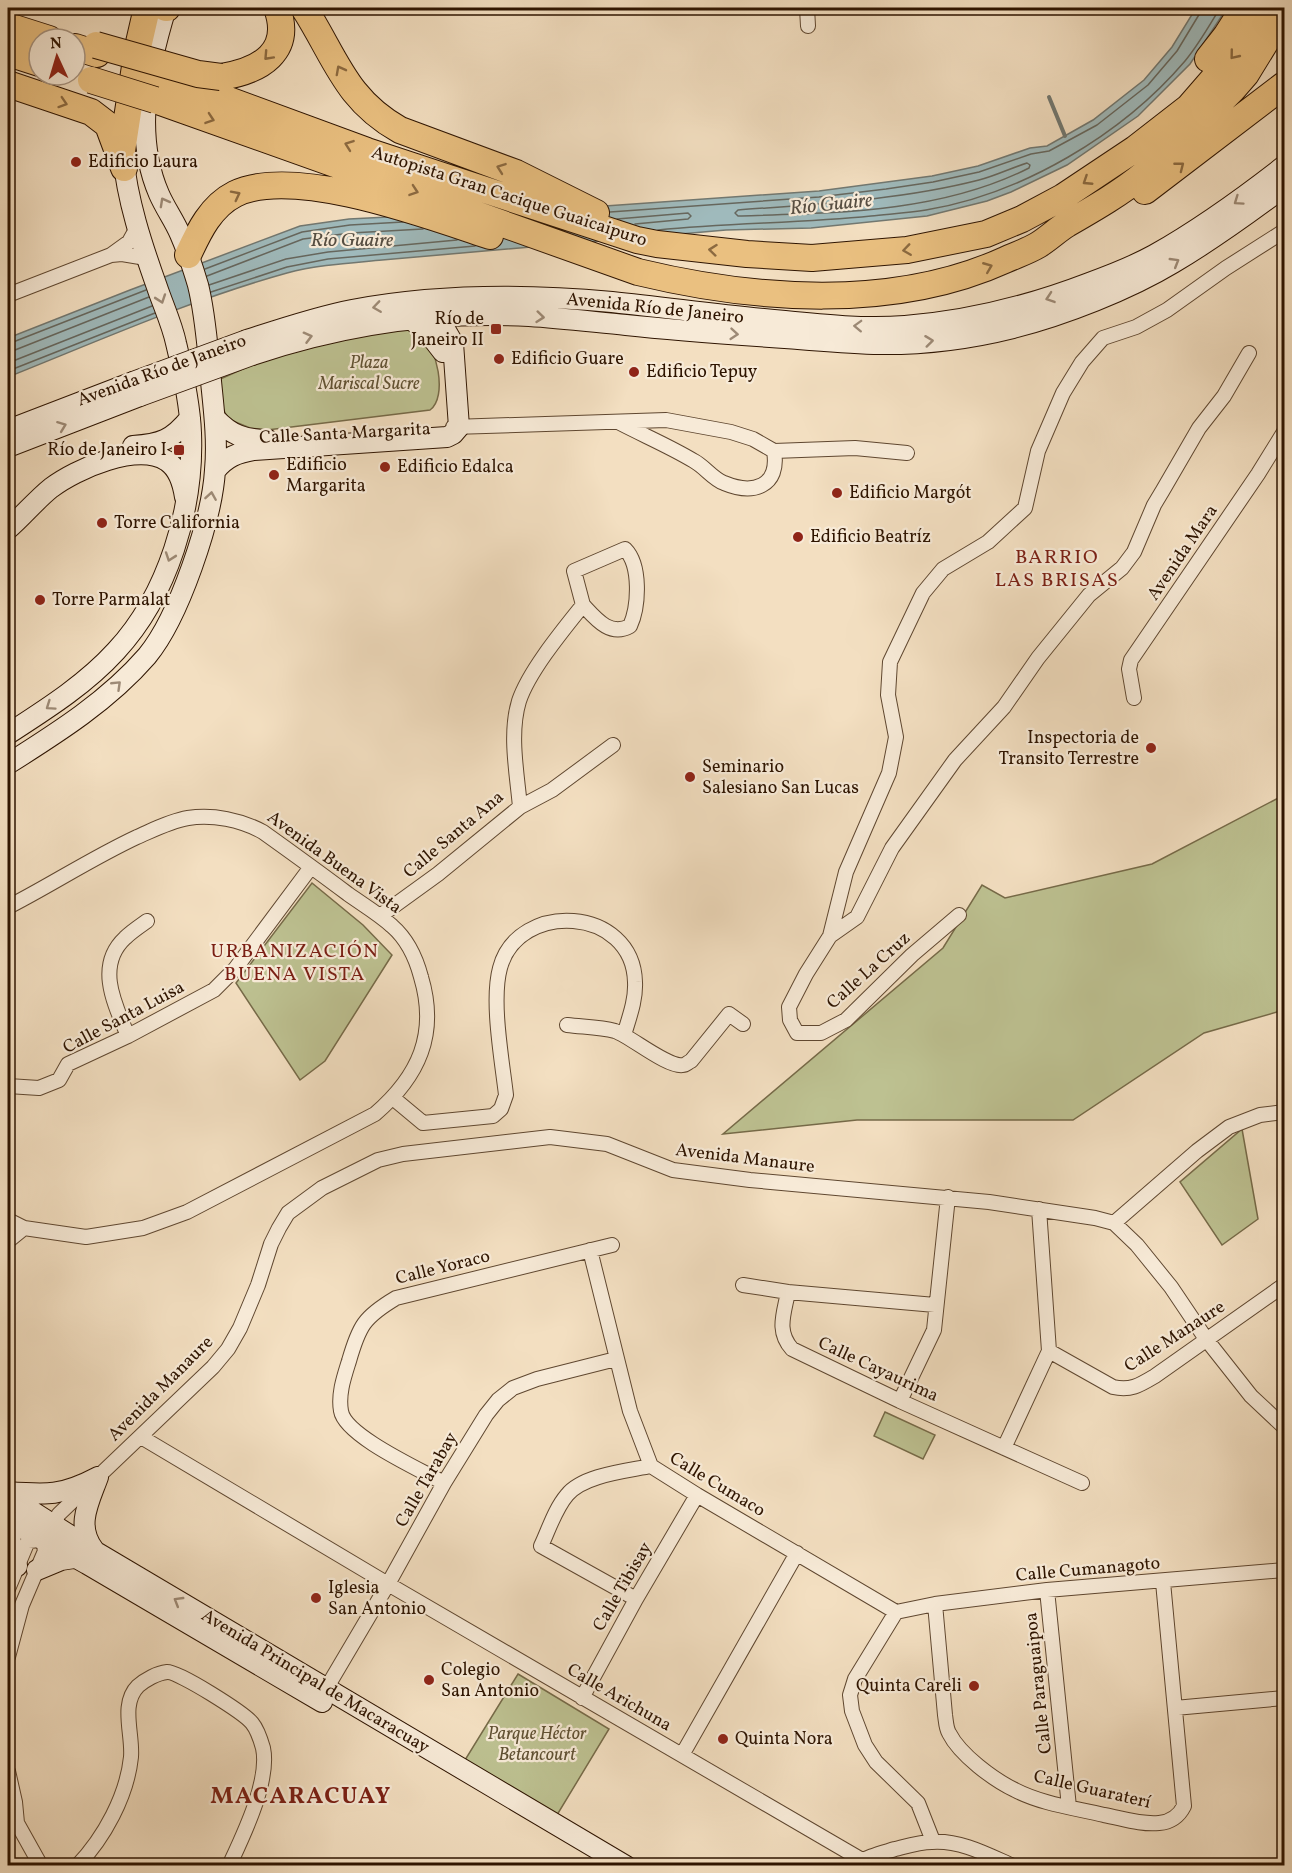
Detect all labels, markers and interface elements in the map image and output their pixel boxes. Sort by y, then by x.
north arrow [27,27,87,87]
text: N [50,33,63,55]
one-way arrow [1230,48,1241,59]
one-way arrow [264,50,275,60]
one-way arrow [335,65,347,76]
one-way arrow [57,95,68,108]
one-way arrow [205,112,215,125]
one-way arrow [344,139,355,152]
street label: Autopista Gran Cacique Guaicaipuro [368,141,650,253]
place label: Edificio Laura [88,150,198,175]
marker: Edificio Laura [69,155,83,169]
one-way arrow [496,162,507,175]
one-way arrow [1174,162,1185,173]
one-way arrow [1083,174,1094,185]
one-way arrow [408,183,419,196]
water label: Río Guaire [788,187,874,223]
one-way arrow [230,191,241,202]
one-way arrow [1233,194,1244,205]
one-way arrow [160,198,171,208]
water label: Río Guaire [311,227,394,255]
one-way arrow [903,243,912,256]
one-way arrow [708,244,717,257]
one-way arrow [1169,257,1179,269]
one-way arrow [982,262,993,275]
street label: Avenida Río de Janeiro [565,287,745,331]
one-way arrow [1045,290,1056,303]
one-way arrow [154,294,167,304]
one-way arrow [373,300,382,312]
place label: Río de Janeiro II [411,307,484,353]
one-way arrow [536,310,545,323]
one-way arrow [854,320,863,333]
marker: Río de Janeiro II [489,322,503,336]
one-way arrow [730,328,739,341]
street label: Avenida Río de Janeiro [74,329,250,413]
one-way arrow [302,332,313,344]
one-way arrow [924,335,934,348]
place label: Edificio Guare [511,347,624,372]
park label: Plaza Mariscal Sucre [317,351,420,397]
marker: Edificio Guare [492,352,506,366]
place label: Edificio Tepuy [646,360,758,385]
marker: Edificio Tepuy [627,365,641,379]
street label: Calle Santa Margarita [259,417,431,451]
one-way arrow [56,421,67,433]
place label: Río de Janeiro I [47,438,167,463]
marker: Río de Janeiro I [172,443,186,457]
place label: Edificio Margarita [286,453,366,499]
place label: Edificio Edalca [397,455,514,480]
marker: Edificio Edalca [378,460,392,474]
marker: Edificio Margarita [267,468,281,482]
place label: Edificio Margót [849,481,972,506]
marker: Edificio Margót [830,486,844,500]
one-way arrow [205,491,217,500]
street label: Avenida Mara [1142,500,1224,606]
place label: Torre California [114,511,240,536]
marker: Torre California [95,516,109,530]
place label: Edificio Beatríz [810,525,931,550]
marker: Edificio Beatríz [791,530,805,544]
district label: BARRIO LAS BRISAS [995,544,1119,595]
one-way arrow [165,552,178,562]
place label: Torre Parmalat [52,588,170,613]
marker: Torre Parmalat [33,593,47,607]
one-way arrow [110,682,121,693]
one-way arrow [45,699,56,710]
place label: Inspectoria de Transito Terrestre [999,726,1139,772]
marker: Inspectoria de Transito Terrestre [1144,741,1158,755]
place label: Seminario Salesiano San Lucas [702,755,859,801]
marker: Seminario Salesiano San Lucas [683,770,697,784]
street label: Calle Santa Ana [398,785,510,885]
street label: Avenida Buena Vista [262,806,406,920]
street label: Calle La Cruz [822,927,916,1015]
district label: URBANIZACIÓN BUENA VISTA [211,938,379,989]
street label: Calle Santa Luisa [59,975,189,1061]
street label: Avenida Manaure [674,1138,816,1180]
street label: Calle Yoraco [393,1244,493,1292]
street label: Calle Manaure [1120,1295,1230,1379]
street label: Avenida Manaure [103,1331,219,1447]
street label: Calle Cayaurima [814,1331,942,1409]
street label: Calle Tarabay [390,1428,464,1532]
street label: Calle Cumaco [664,1446,770,1524]
street label: Calle Tibisay [587,1538,659,1636]
street label: Calle Cumanagoto [1015,1551,1161,1589]
place label: Iglesia San Antonio [328,1576,426,1622]
marker: Iglesia San Antonio [309,1591,323,1605]
one-way arrow [174,1596,184,1608]
street label: Avenida Principal de Macaracuay [196,1604,434,1760]
street label: Calle Paraguaipoa [1019,1611,1059,1755]
place label: Colegio San Antonio [441,1658,539,1704]
street label: Calle Arichuna [562,1658,676,1738]
marker: Colegio San Antonio [422,1673,436,1687]
place label: Quinta Careli [856,1674,962,1699]
marker: Quinta Careli [967,1679,981,1693]
park label: Parque Héctor Betancourt [487,1722,587,1768]
place label: Quinta Nora [735,1727,833,1752]
marker: Quinta Nora [716,1732,730,1746]
street label: Calle Guaraterí [1031,1764,1154,1816]
district label: MACARACUAY [210,1780,392,1814]

